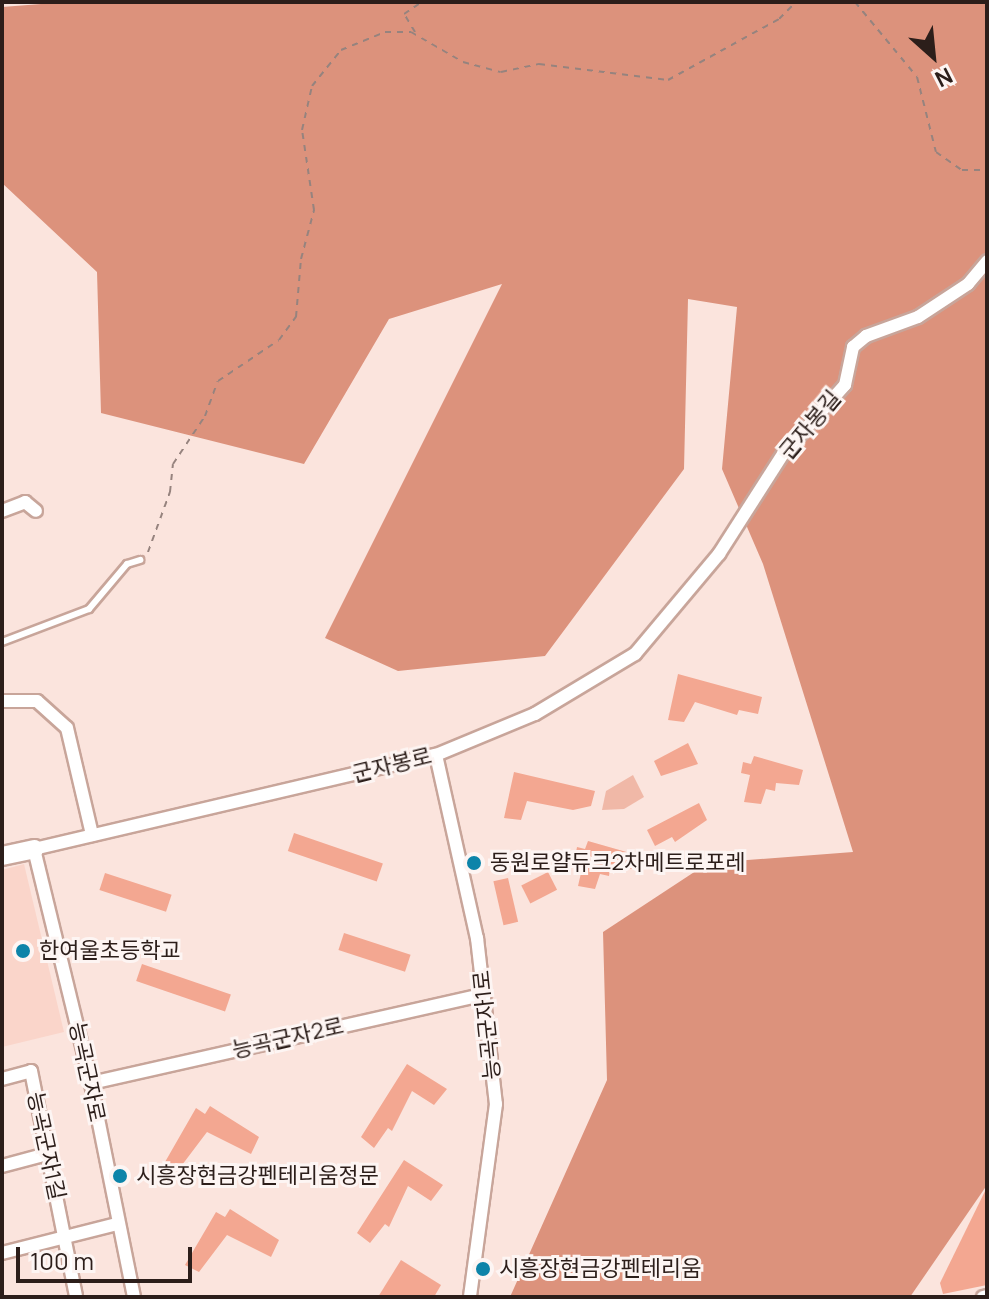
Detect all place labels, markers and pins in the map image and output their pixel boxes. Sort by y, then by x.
place label: 동원로얄듀크2차메트로포레 [490,850,745,876]
marker: 동원로얄듀크2차메트로포레 [465,854,483,872]
place label: 한여울초등학교 [39,938,181,964]
marker: 한여울초등학교 [14,942,32,960]
place label: 시흥장현금강펜테리움정문 [136,1163,379,1189]
marker: 시흥장현금강펜테리움정문 [111,1167,129,1185]
place label: 시흥장현금강펜테리움 [499,1256,701,1282]
marker: 시흥장현금강펜테리움 [474,1260,492,1278]

